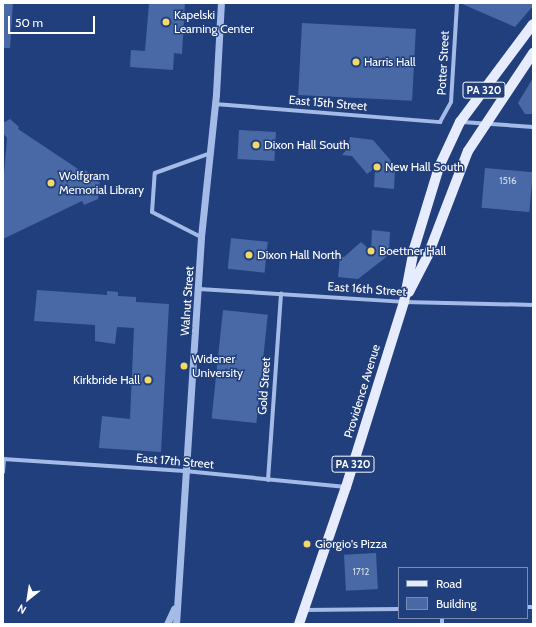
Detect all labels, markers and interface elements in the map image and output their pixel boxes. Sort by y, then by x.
scale bar [10,8,97,34]
place label: Kapelski Learning Center [174,8,254,36]
text: 50 m [15,15,43,30]
marker: Kapelski Learning Center [161,17,171,27]
street label: Potter Street [434,30,452,96]
place label: Harris Hall [364,55,416,69]
marker: Harris Hall [351,57,361,67]
road number: PA 320 [462,81,506,99]
street label: East 15th Street [288,92,368,114]
place label: Dixon Hall South [264,138,350,152]
marker: Dixon Hall South [251,140,261,150]
place label: New Hall South [385,160,464,174]
marker: New Hall South [372,162,382,172]
place label: Wolfgram Memorial Library [59,169,144,197]
house number: 1516 [499,175,517,187]
marker: Wolfgram Memorial Library [46,178,56,188]
place label: Boettner Hall [379,244,446,258]
marker: Boettner Hall [366,246,376,256]
place label: Dixon Hall North [257,248,341,262]
marker: Dixon Hall North [244,250,254,260]
street label: Walnut Street [177,266,197,336]
street label: East 16th Street [327,279,407,299]
street label: Providence Avenue [341,342,383,440]
place label: Widener University [192,352,243,380]
street label: Gold Street [255,357,273,415]
marker: Widener University [179,361,189,371]
place label: Kirkbride Hall [73,373,140,387]
marker: Kirkbride Hall [143,375,153,385]
street label: East 17th Street [135,450,215,472]
road number: PA 320 [331,455,375,473]
place label: Giorgio's Pizza [315,537,387,551]
marker: Giorgio's Pizza [302,539,312,549]
house number: 1712 [353,566,369,578]
legend [398,567,528,619]
text: Road [436,576,462,591]
north arrow [8,579,48,619]
text: Building [436,596,477,611]
text: N [15,601,29,617]

